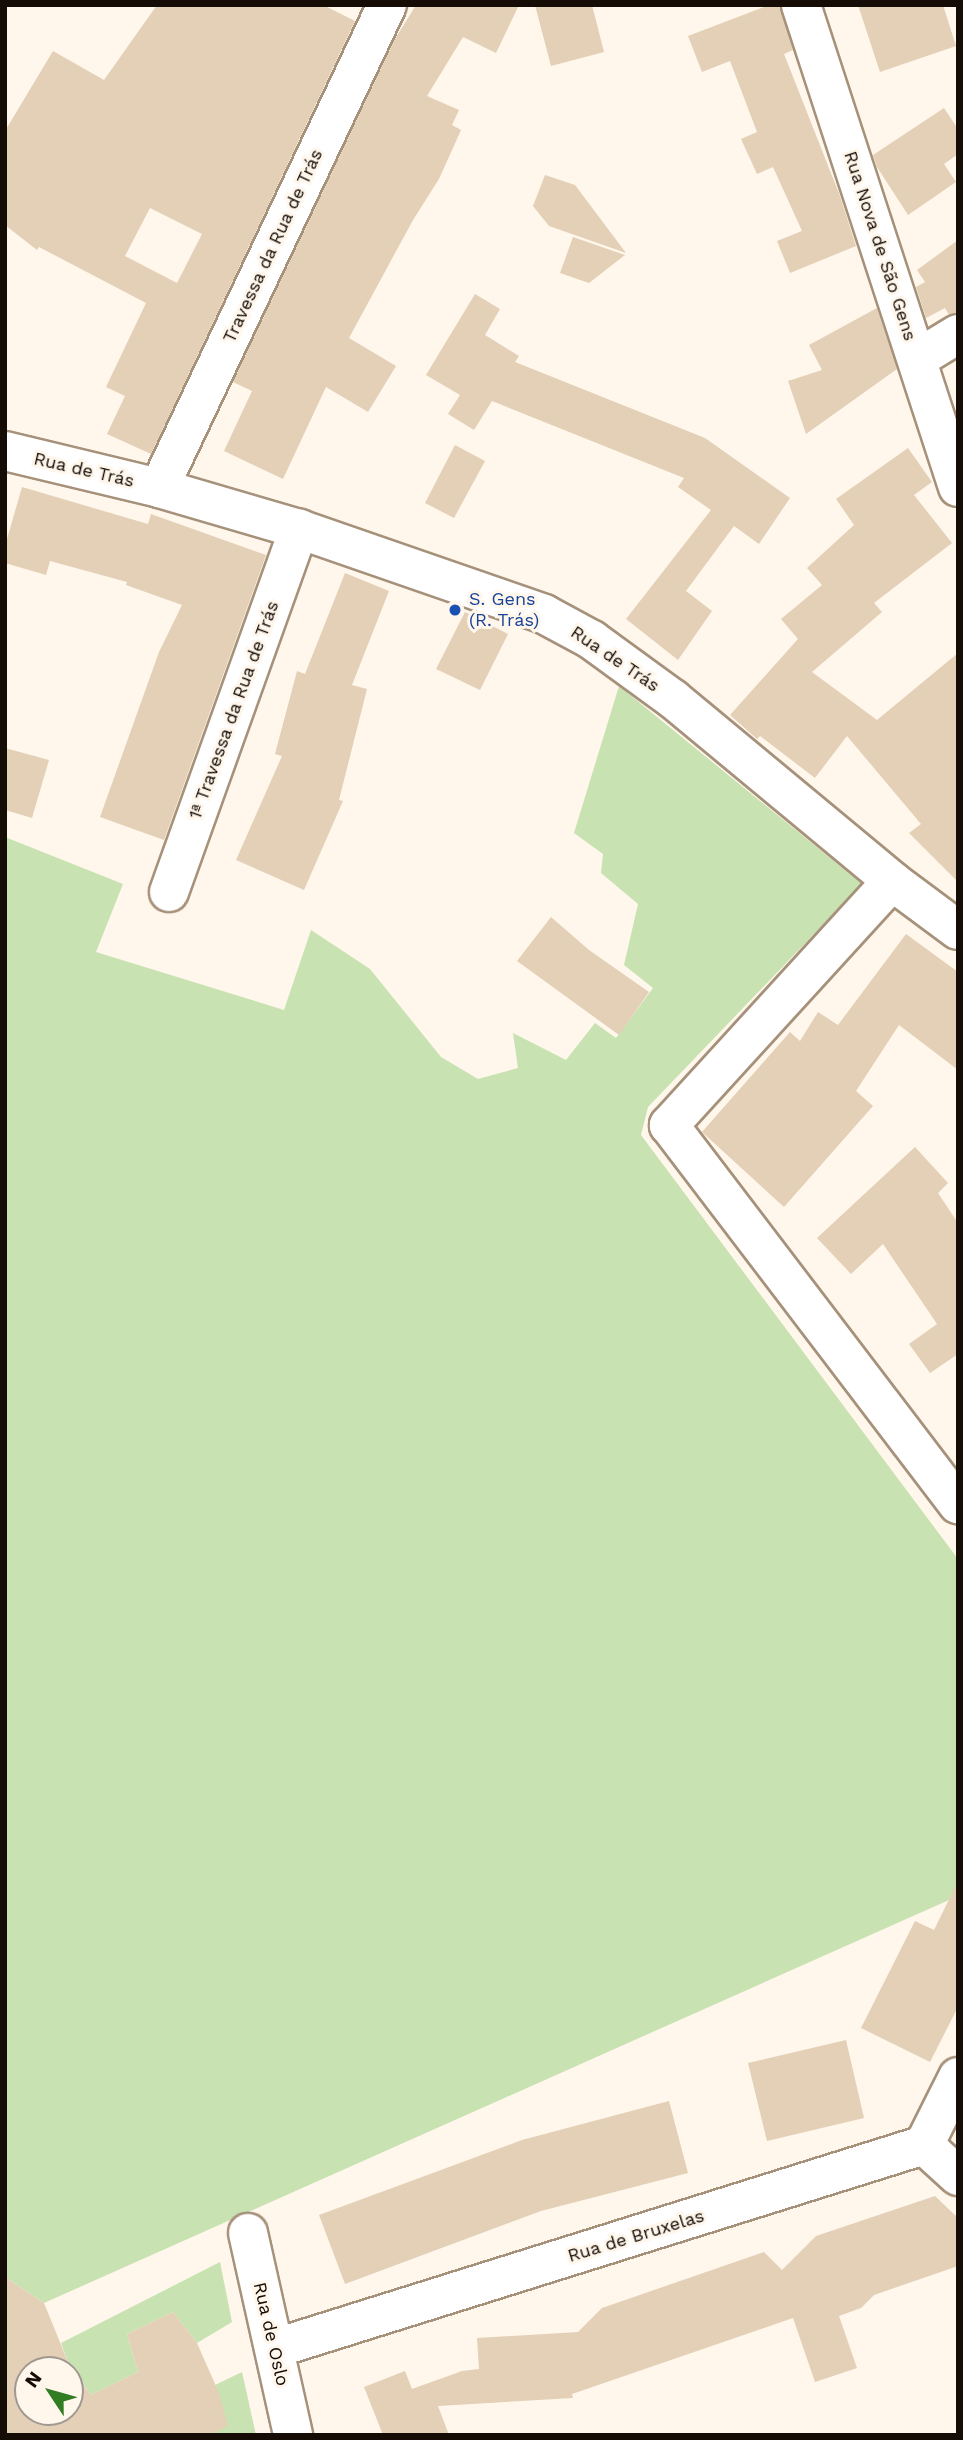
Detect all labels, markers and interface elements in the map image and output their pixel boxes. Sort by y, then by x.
street label: Travessa da Rua de Trás [218,145,328,347]
street label: Rua Nova de São Gens [839,148,921,344]
street label: Rua de Trás [31,448,137,492]
place label: S. Gens (R. Trás) [469,589,540,632]
street label: 1ª Travessa da Rua de Trás [184,597,284,823]
marker: S. Gens (R. Trás) [447,602,463,618]
street label: Rua de Trás [566,621,664,697]
street label: Rua de Bruxelas [565,2205,707,2267]
street label: Rua de Oslo [249,2280,293,2388]
north arrow [14,2356,84,2426]
text: N [20,2367,47,2392]

